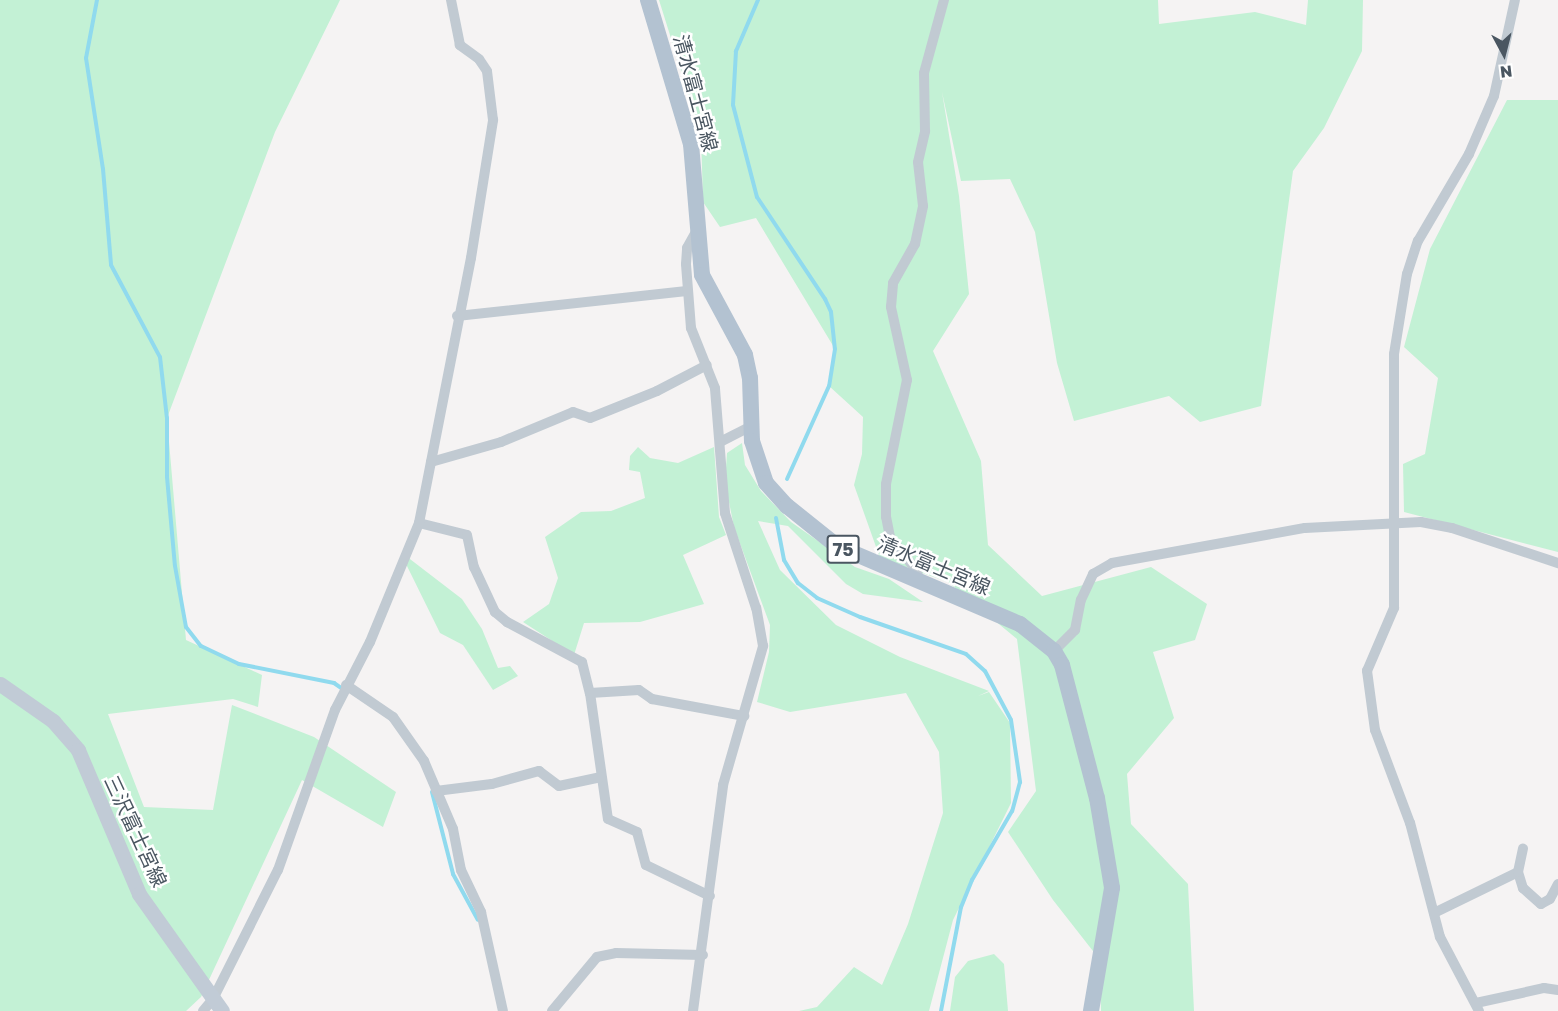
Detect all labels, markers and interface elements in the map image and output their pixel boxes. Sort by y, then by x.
north arrow [1474,24,1534,84]
street label: 清水富士宮線 [669,32,723,154]
text: N [1499,61,1513,83]
street label: 清水富士宮線 [874,531,994,599]
road number: 75 [826,534,860,564]
street label: 三沢富士宮線 [100,772,172,890]

